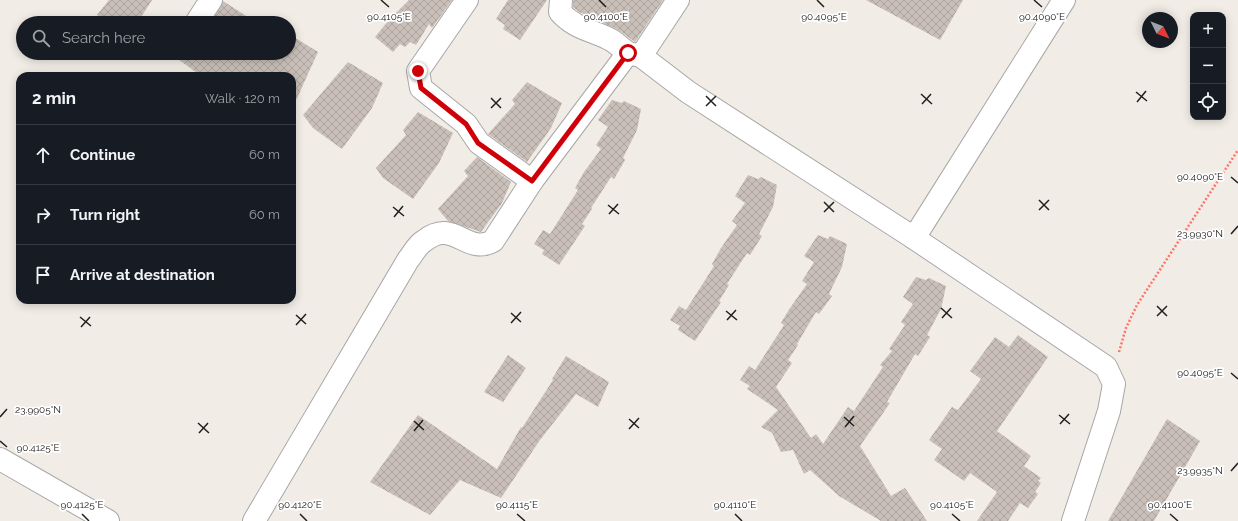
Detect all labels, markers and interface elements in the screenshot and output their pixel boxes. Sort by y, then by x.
text: 90.4105°E [367,11,411,22]
text: 90.4100°E [584,11,628,22]
text: 90.4095°E [801,11,847,22]
text: 90.4090°E [1019,11,1065,22]
north arrow [1142,12,1178,48]
map controls [1190,12,1226,120]
button: + [1190,12,1226,48]
search box [16,16,296,60]
icon: search [30,27,52,49]
text: Search here [62,29,145,47]
route start [619,44,637,62]
button: − [1190,48,1226,84]
route end [409,62,427,80]
button: locate [1190,84,1226,120]
text: 2 min [32,88,76,108]
text: Walk · 120 m [205,91,280,106]
icon: ahead [32,144,54,166]
text: Continue [70,146,135,164]
text: 60 m [249,147,280,162]
text: 90.4090°E [1177,171,1223,182]
icon: right [32,204,54,226]
text: Turn right [70,206,140,224]
text: 60 m [249,207,280,222]
text: 23.9930°N [1177,228,1223,239]
icon: arrive [32,264,54,286]
text: Arrive at destination [70,266,215,284]
text: 90.4095°E [1177,367,1223,378]
text: 23.9905°N [15,404,61,415]
text: 90.4125°E [16,442,60,453]
text: 23.9935°N [1177,465,1223,476]
text: 90.4125°E [60,499,104,510]
text: 90.4120°E [278,499,322,510]
text: 90.4115°E [496,499,538,510]
text: 90.4110°E [714,499,756,510]
text: 90.4105°E [930,499,974,510]
text: 90.4100°E [1148,499,1192,510]

